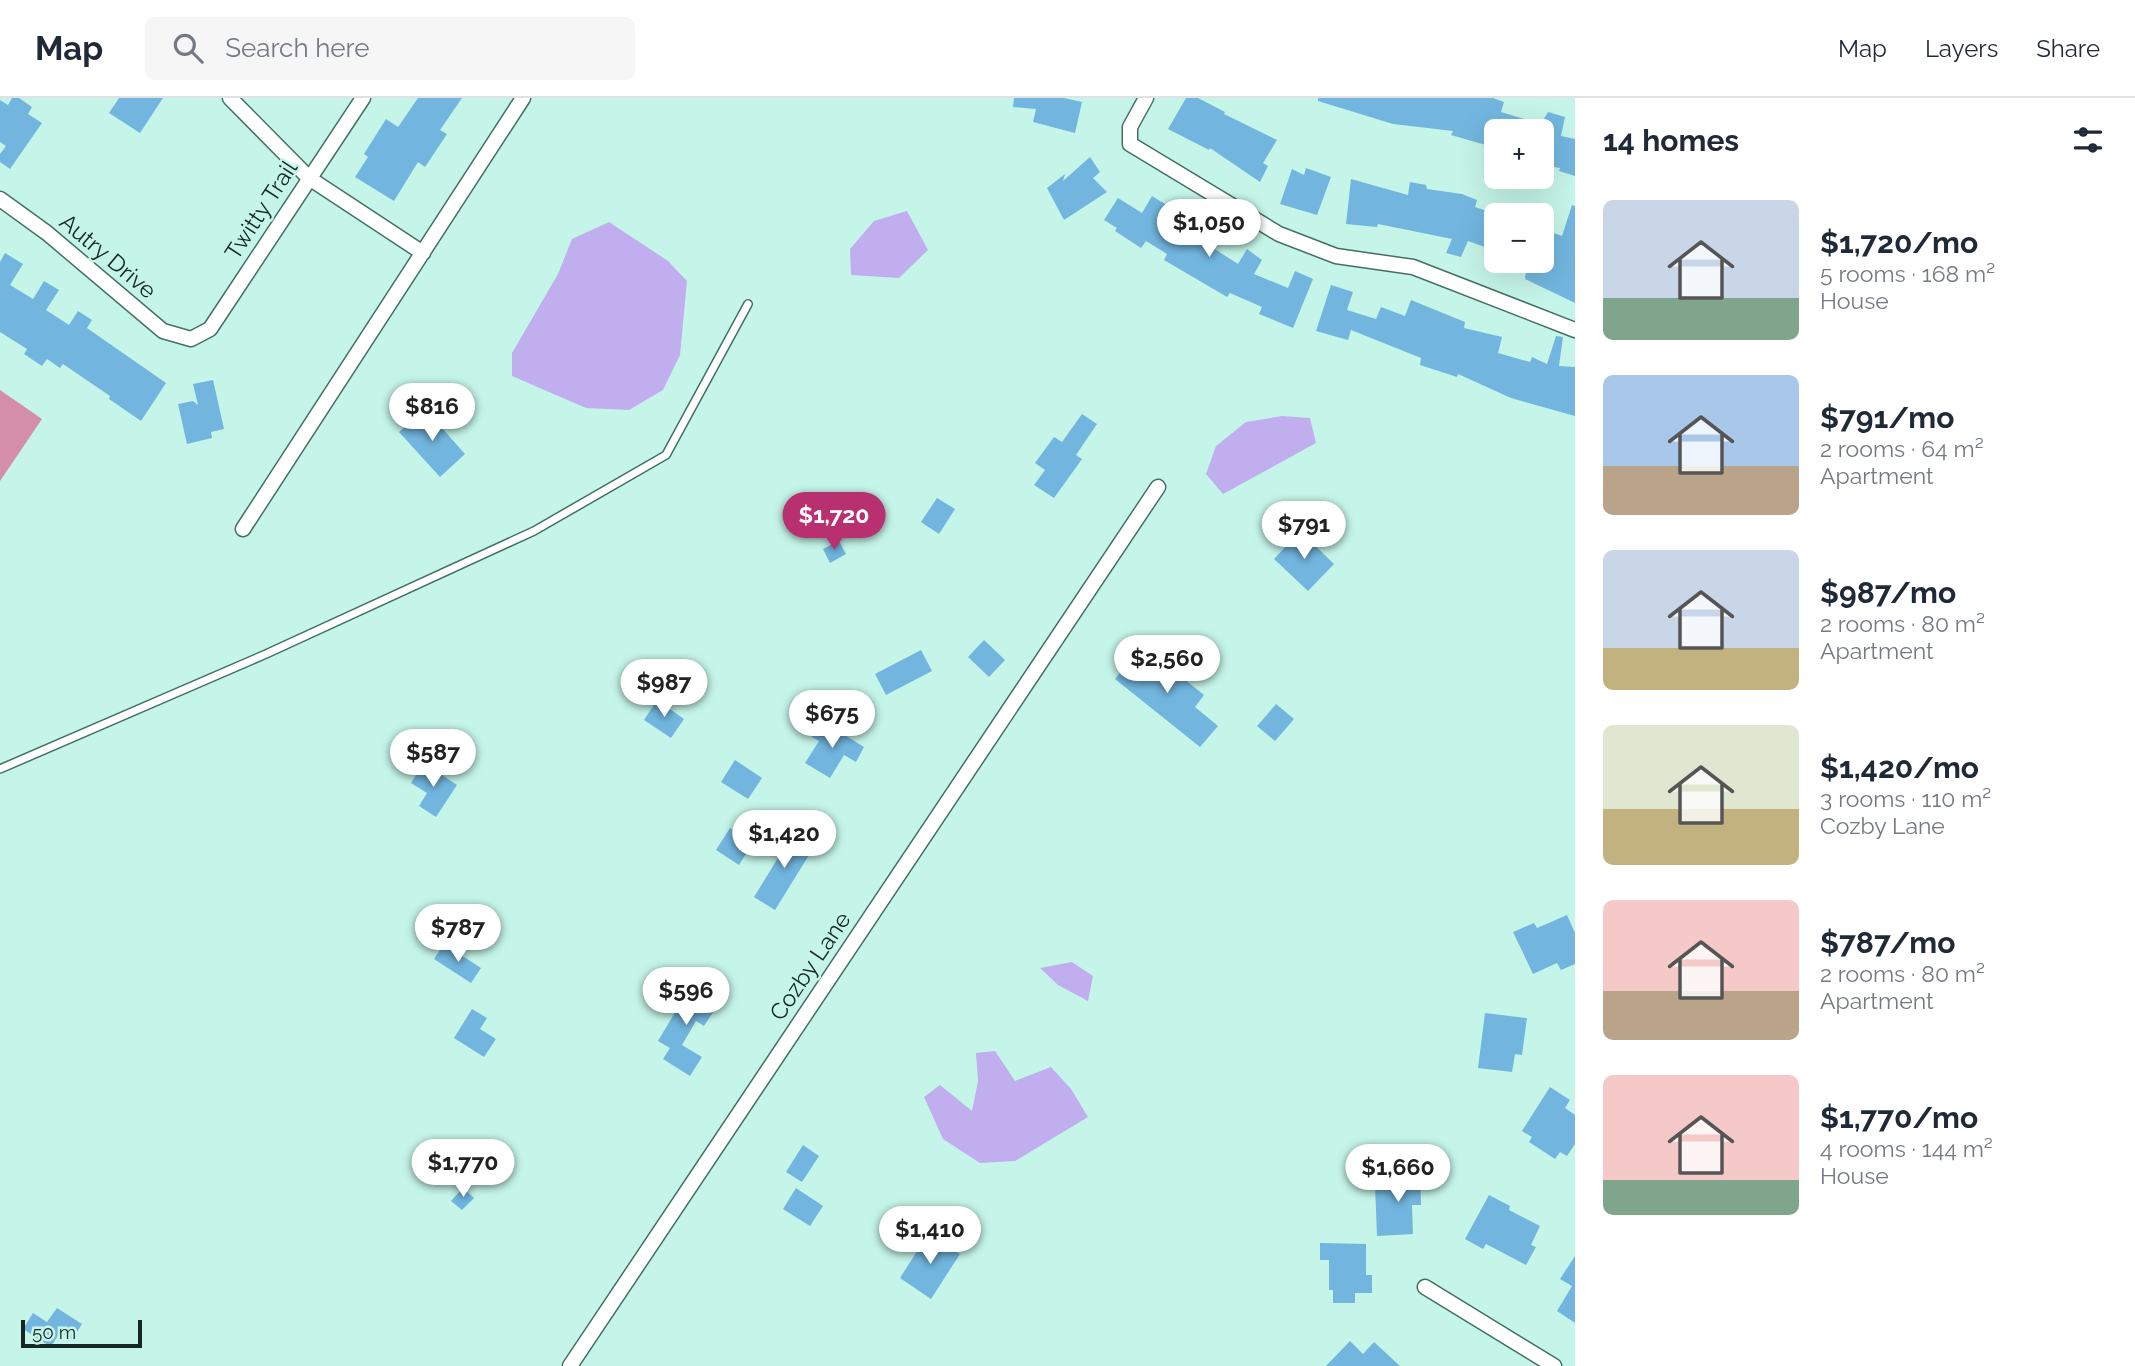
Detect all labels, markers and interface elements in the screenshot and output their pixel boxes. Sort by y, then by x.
search box [145,17,635,80]
text: Map [35,29,103,68]
icon: search [169,29,207,67]
text: Search here [225,33,370,63]
text: Map [1838,34,1887,63]
text: Layers [1925,34,1998,63]
text: Share [2036,34,2100,63]
map controls [1484,119,1554,273]
button: + [1484,119,1554,189]
icon: filters [2069,121,2107,159]
text: 14 homes [1603,123,1739,158]
street label: Twitty Trail [219,155,303,264]
pin: $1,050 [1152,200,1266,259]
button: − [1484,203,1554,273]
street label: Autry Drive [55,208,162,304]
text: $1,050 [1173,208,1245,235]
text: $1,720/mo [1820,225,1978,260]
icon: home [1659,228,1743,312]
text: 5 rooms · 168 m² [1820,260,1995,287]
text: House [1820,287,1889,314]
pin: $816 [391,384,473,443]
text: $816 [405,392,459,419]
text: $791/mo [1820,400,1954,435]
icon: home [1659,403,1743,487]
text: 2 rooms · 64 m² [1820,435,1984,462]
text: Apartment [1820,462,1934,489]
pin: $1,720 [777,492,891,552]
text: $1,720 [799,501,869,528]
pin: $791 [1263,502,1345,561]
text: $791 [1278,510,1330,537]
text: $987/mo [1820,575,1956,610]
icon: home [1659,578,1743,662]
text: 2 rooms · 80 m² [1820,610,1985,637]
pin: $2,560 [1110,636,1224,695]
text: Apartment [1820,637,1934,664]
text: $2,560 [1130,644,1204,671]
pin: $987 [623,660,705,719]
text: $987 [637,668,691,695]
pin: $675 [791,690,873,750]
text: $675 [805,699,859,726]
pin: $587 [392,730,474,789]
text: $587 [406,738,460,765]
text: $1,420/mo [1820,750,1979,785]
icon: home [1659,753,1743,837]
text: 3 rooms · 110 m² [1820,785,1991,812]
pin: $1,420 [727,810,841,870]
text: Cozby Lane [1820,812,1945,839]
text: $1,420 [748,819,820,846]
pin: $787 [417,904,499,964]
street label: Cozby Lane [763,906,856,1025]
text: $787 [431,913,485,940]
text: $787/mo [1820,925,1955,960]
icon: home [1659,928,1743,1012]
text: 2 rooms · 80 m² [1820,960,1985,987]
pin: $596 [645,968,727,1027]
text: $596 [659,976,713,1003]
text: Apartment [1820,987,1934,1014]
text: $1,770/mo [1820,1100,1978,1135]
icon: home [1659,1103,1743,1187]
text: 4 rooms · 144 m² [1820,1135,1993,1162]
pin: $1,770 [406,1140,520,1199]
pin: $1,660 [1341,1144,1455,1204]
text: $1,770 [428,1148,498,1175]
text: $1,660 [1361,1153,1435,1180]
text: House [1820,1162,1889,1189]
pin: $1,410 [873,1206,987,1266]
text: $1,410 [895,1215,965,1242]
scale bar [21,1317,142,1349]
text: 50 m [32,1321,76,1343]

